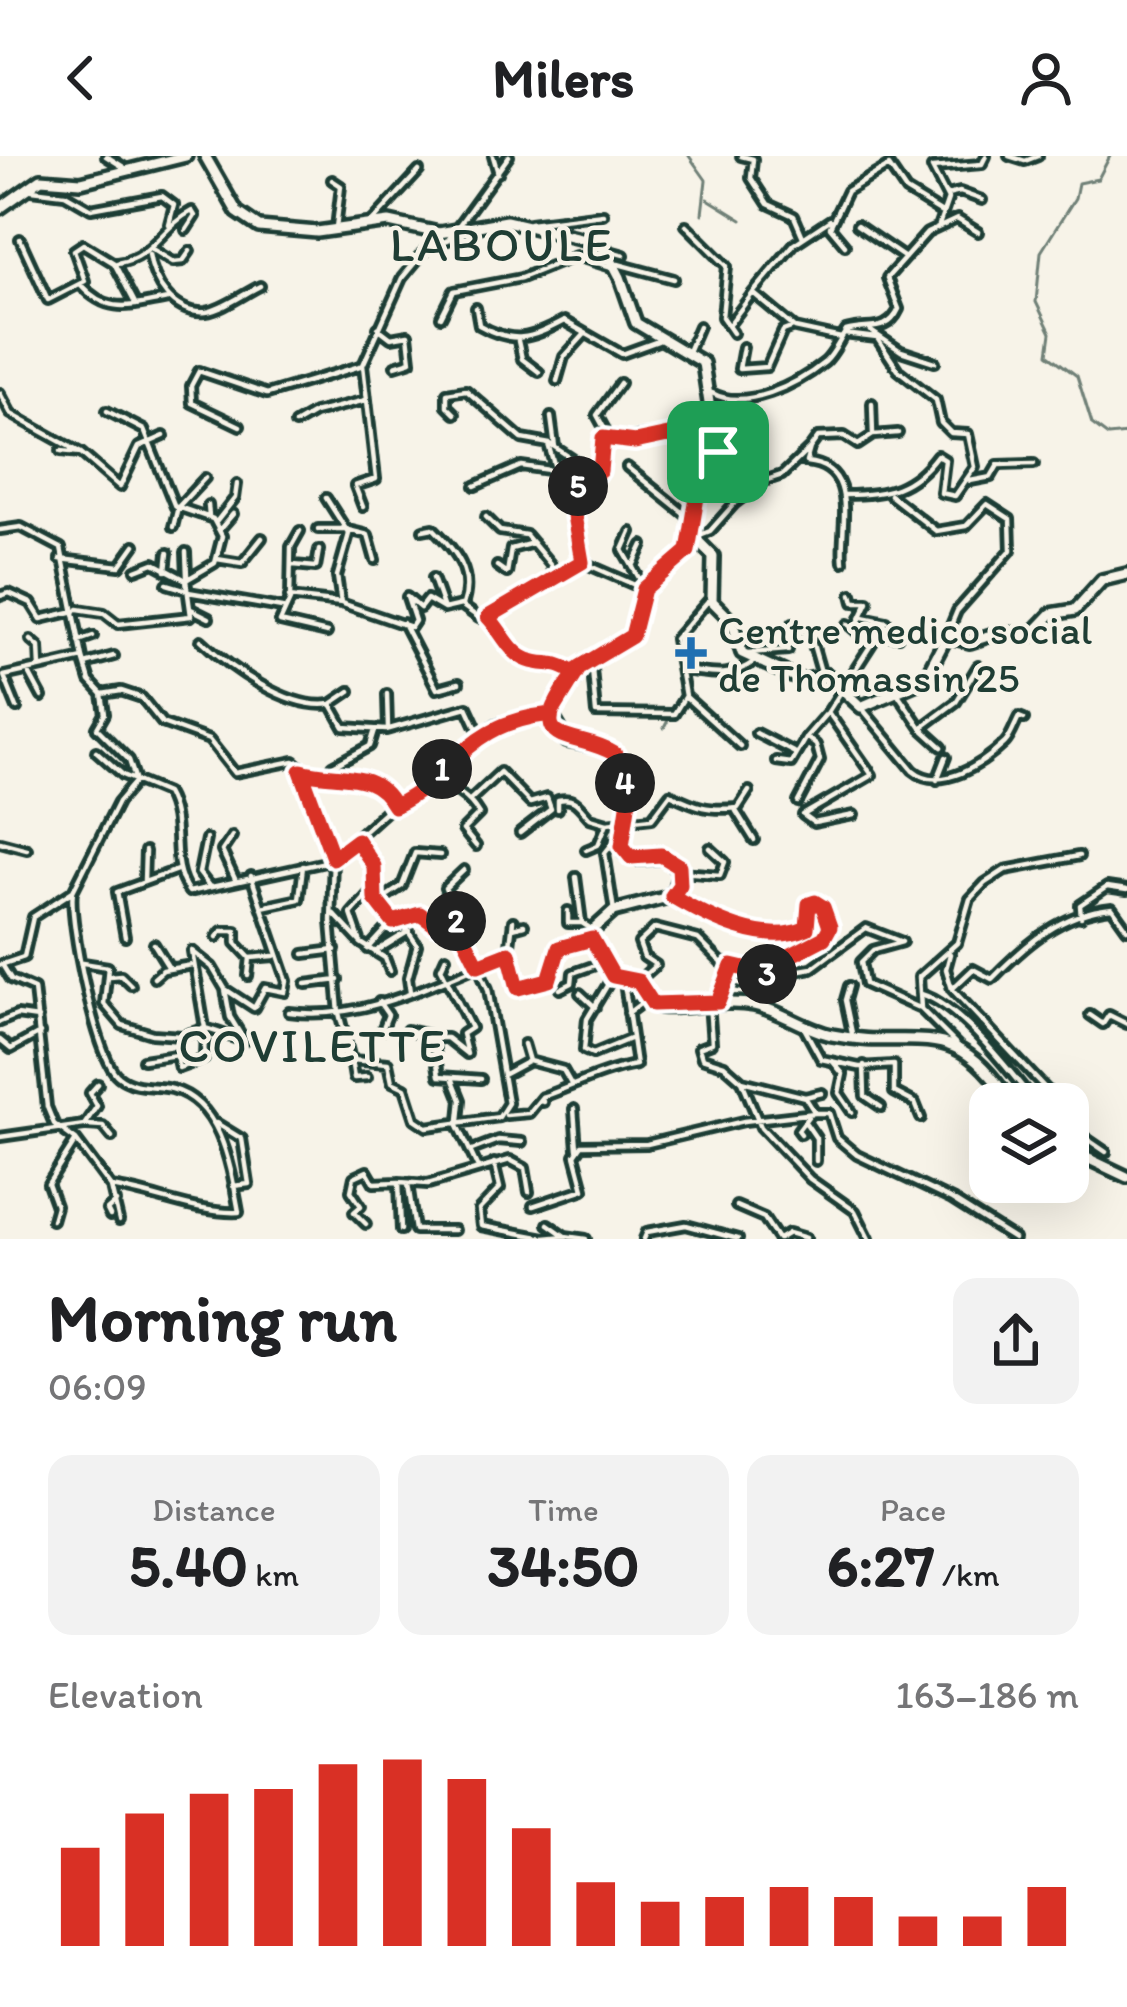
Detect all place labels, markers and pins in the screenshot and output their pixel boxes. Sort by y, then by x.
pin [667,401,769,503]
pin: 5 [548,456,608,516]
place label: Centre medico social de Thomassin 25 [718,604,1092,703]
marker: Centre medico social de Thomassin 25 [675,637,707,669]
pin: 1 [412,739,472,799]
pin: 4 [595,753,655,813]
pin: 2 [426,891,486,951]
pin: 3 [737,944,797,1004]

